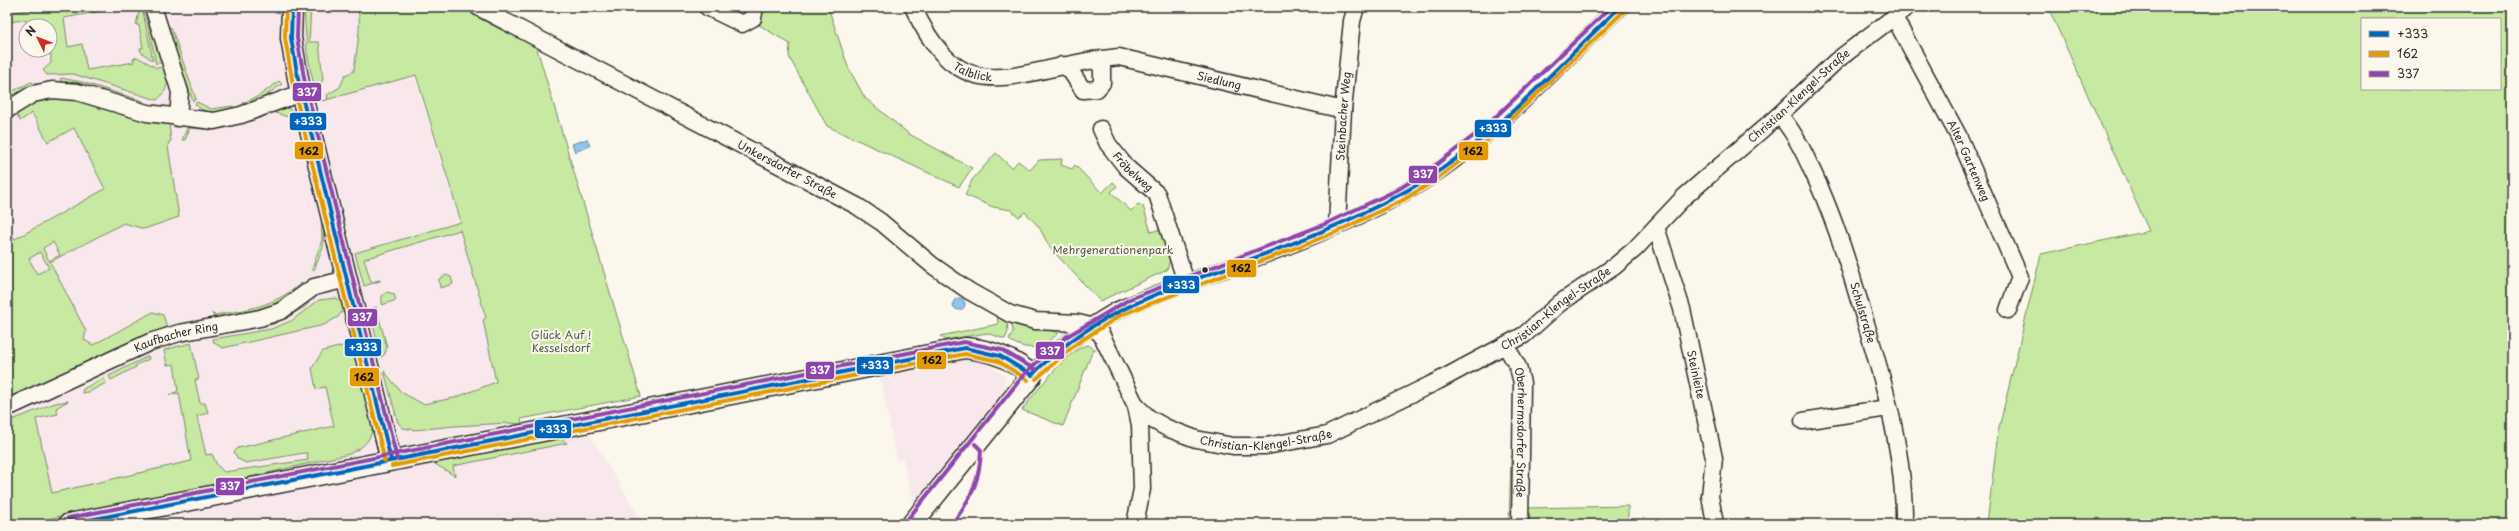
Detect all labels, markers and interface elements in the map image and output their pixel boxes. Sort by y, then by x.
north arrow [18,18,58,58]
legend [2361,18,2501,90]
text: N [21,22,40,40]
text: +333 [2397,24,2428,42]
street label: Christian-Klengel-Straße [1743,44,1853,147]
text: 162 [2397,44,2418,62]
street label: Talblick [950,57,993,85]
text: 337 [2397,64,2420,82]
street label: Siedlung [1195,67,1243,94]
street label: Steinbacher Weg [1331,71,1355,161]
line badge: 337 [292,82,322,102]
text: 337 [297,83,318,100]
line badge: +333 [289,112,327,131]
text: +333 [294,112,323,129]
street label: Alter Gartenweg [1943,116,1995,204]
line badge: +333 [1474,119,1512,138]
text: +333 [1479,119,1508,136]
street label: Unkersdorfer Straße [734,136,841,202]
line badge: 162 [294,141,324,160]
line badge: 162 [1458,141,1489,161]
text: 162 [299,142,319,159]
text: 162 [1463,142,1483,159]
street label: Fröbelweg [1109,148,1158,195]
line badge: 337 [1408,165,1438,184]
text: 337 [1413,165,1434,182]
park label: Mehrgenerationenpark [1052,241,1174,258]
line badge: 162 [1226,259,1257,278]
text: 162 [1231,259,1251,276]
street label: Christian-Klengel-Straße [1497,262,1614,354]
unlabelled marker [1200,265,1210,275]
line badge: +333 [1162,275,1200,294]
text: +333 [1167,276,1196,293]
street label: Schulstraße [1846,280,1881,345]
line badge: 337 [347,308,378,327]
text: 337 [352,308,373,325]
street label: Kaufbacher Ring [131,317,219,356]
park label: Glück Auf ! Kesselsdorf [531,326,591,356]
line badge: +333 [344,338,382,357]
text: +333 [349,338,378,355]
line badge: 337 [1035,341,1065,360]
text: 337 [1040,342,1061,359]
street label: Steinleite [1683,348,1710,400]
line badge: 162 [916,351,947,370]
text: 162 [922,351,942,368]
line badge: +333 [856,356,894,375]
text: +333 [861,356,890,373]
line badge: 337 [805,361,835,380]
text: 337 [810,361,831,378]
street label: Oberhermsdorfer Straße [1510,365,1531,498]
line badge: 162 [349,367,380,387]
text: 162 [354,368,374,385]
line badge: +333 [534,419,572,439]
text: +333 [539,420,568,437]
street label: Christian-Klengel-Straße [1199,425,1335,454]
line badge: 337 [215,477,245,496]
text: 337 [220,477,241,494]

